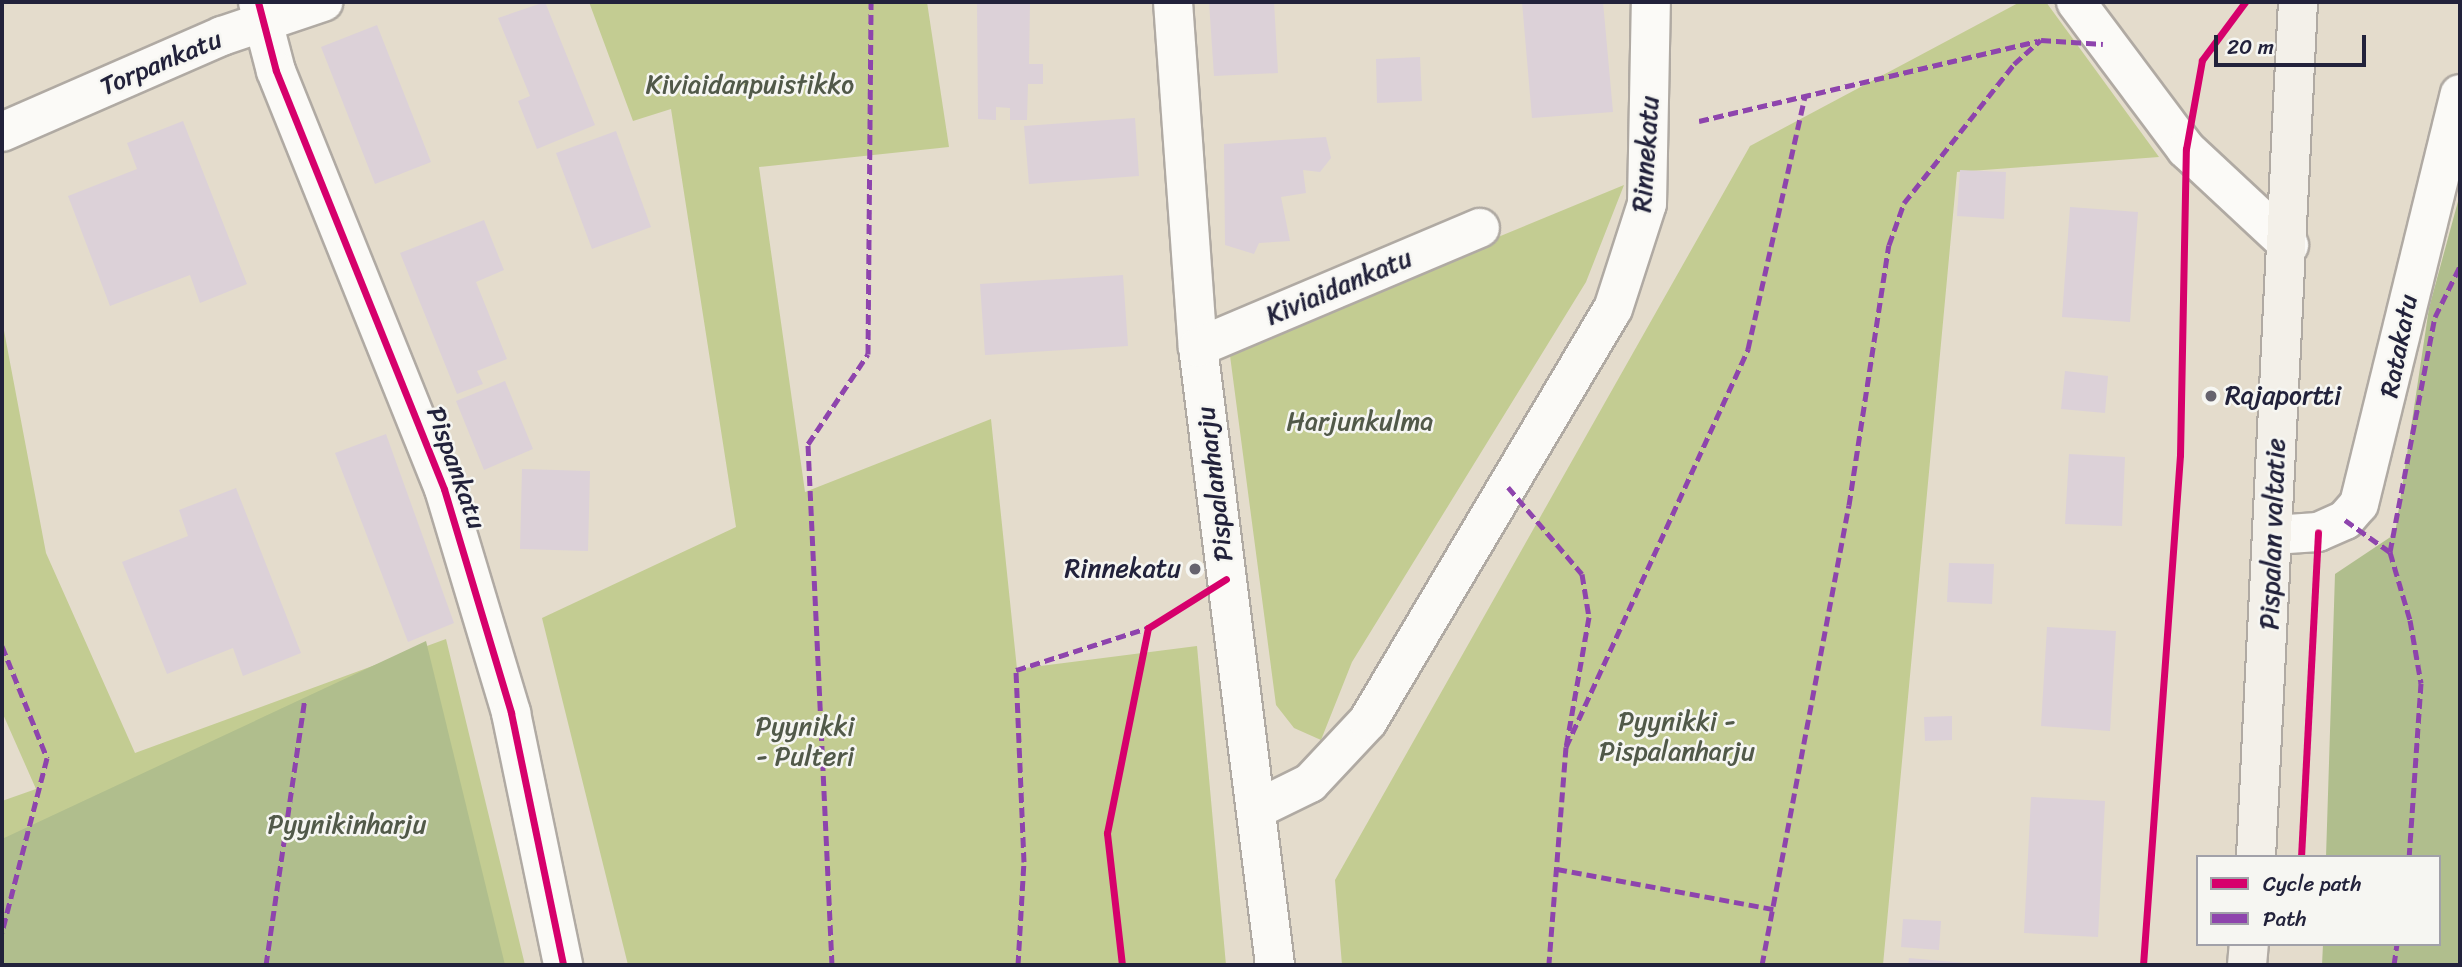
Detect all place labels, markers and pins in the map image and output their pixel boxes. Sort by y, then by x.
place label: Rajaportti [2225,380,2341,412]
marker: Rajaportti [2203,388,2219,404]
place label: Rinnekatu [1064,553,1181,585]
marker: Rinnekatu [1187,561,1203,577]

